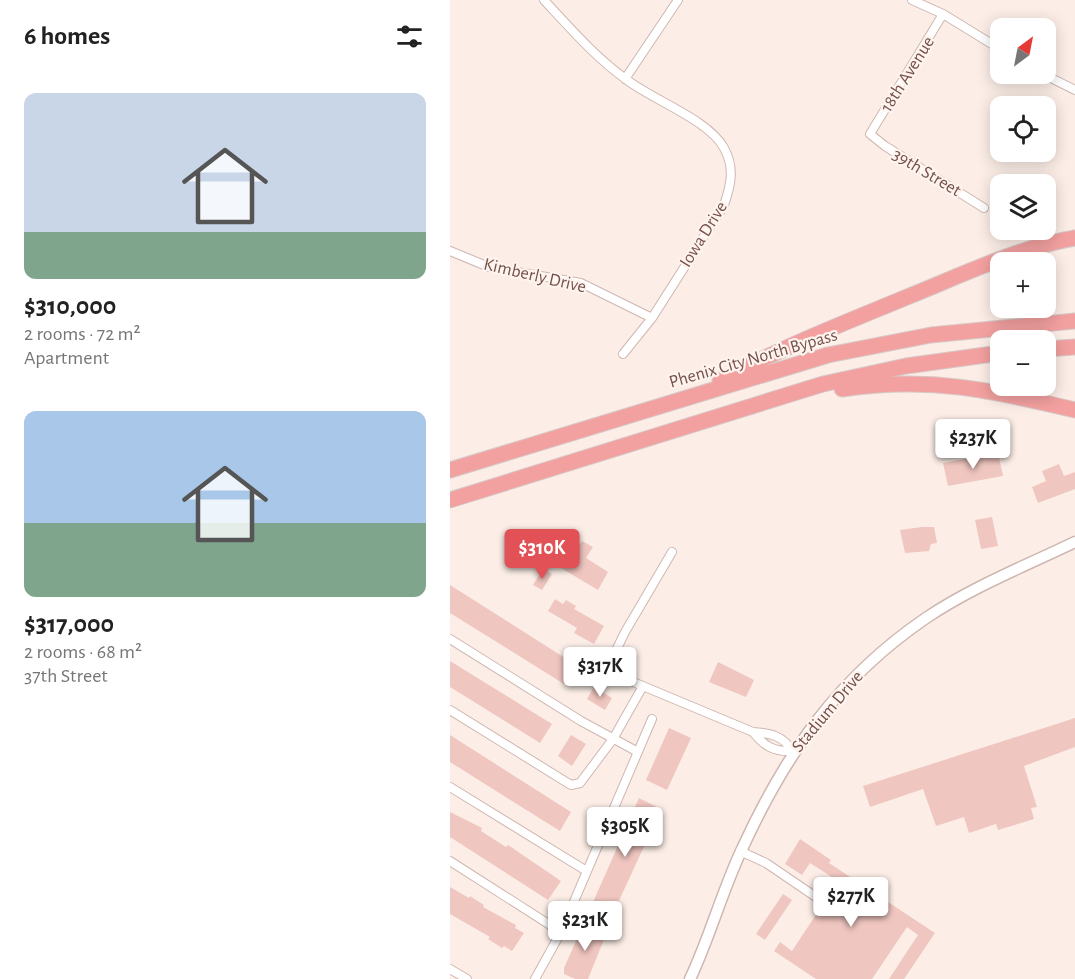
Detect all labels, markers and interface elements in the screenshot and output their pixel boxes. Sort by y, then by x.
north arrow [990,18,1056,84]
map controls [990,18,1056,396]
icon: filters [393,20,426,53]
text: 6 homes [24,23,110,49]
street label: 18th Avenue [878,34,938,115]
button: locate [990,96,1056,162]
icon: home [171,132,279,240]
street label: 39th Street [889,145,964,200]
button: layers [990,174,1056,240]
street label: Iowa Drive [677,199,731,271]
button: + [990,252,1056,318]
street label: Kimberly Drive [482,255,588,296]
text: $310,000 [24,293,116,319]
text: 2 rooms · 72 m² [24,324,141,344]
street label: Phenix City North Bypass [667,326,839,392]
button: − [990,330,1056,396]
text: Apartment [24,348,109,368]
pin: $237K [931,419,1015,470]
text: $237K [949,428,997,448]
icon: home [171,450,279,558]
pin: $310K [500,529,584,580]
text: $310K [519,538,565,558]
text: $317,000 [24,611,114,637]
text: 2 rooms · 68 m² [24,642,142,662]
pin: $317K [558,647,642,698]
text: $317K [577,656,623,676]
text: 37th Street [24,666,108,686]
street label: Stadium Drive [789,668,867,756]
pin: $305K [583,807,667,858]
text: $305K [601,816,649,836]
pin: $277K [809,877,893,928]
text: $277K [827,886,875,906]
pin: $231K [543,901,627,952]
text: $231K [562,910,608,930]

